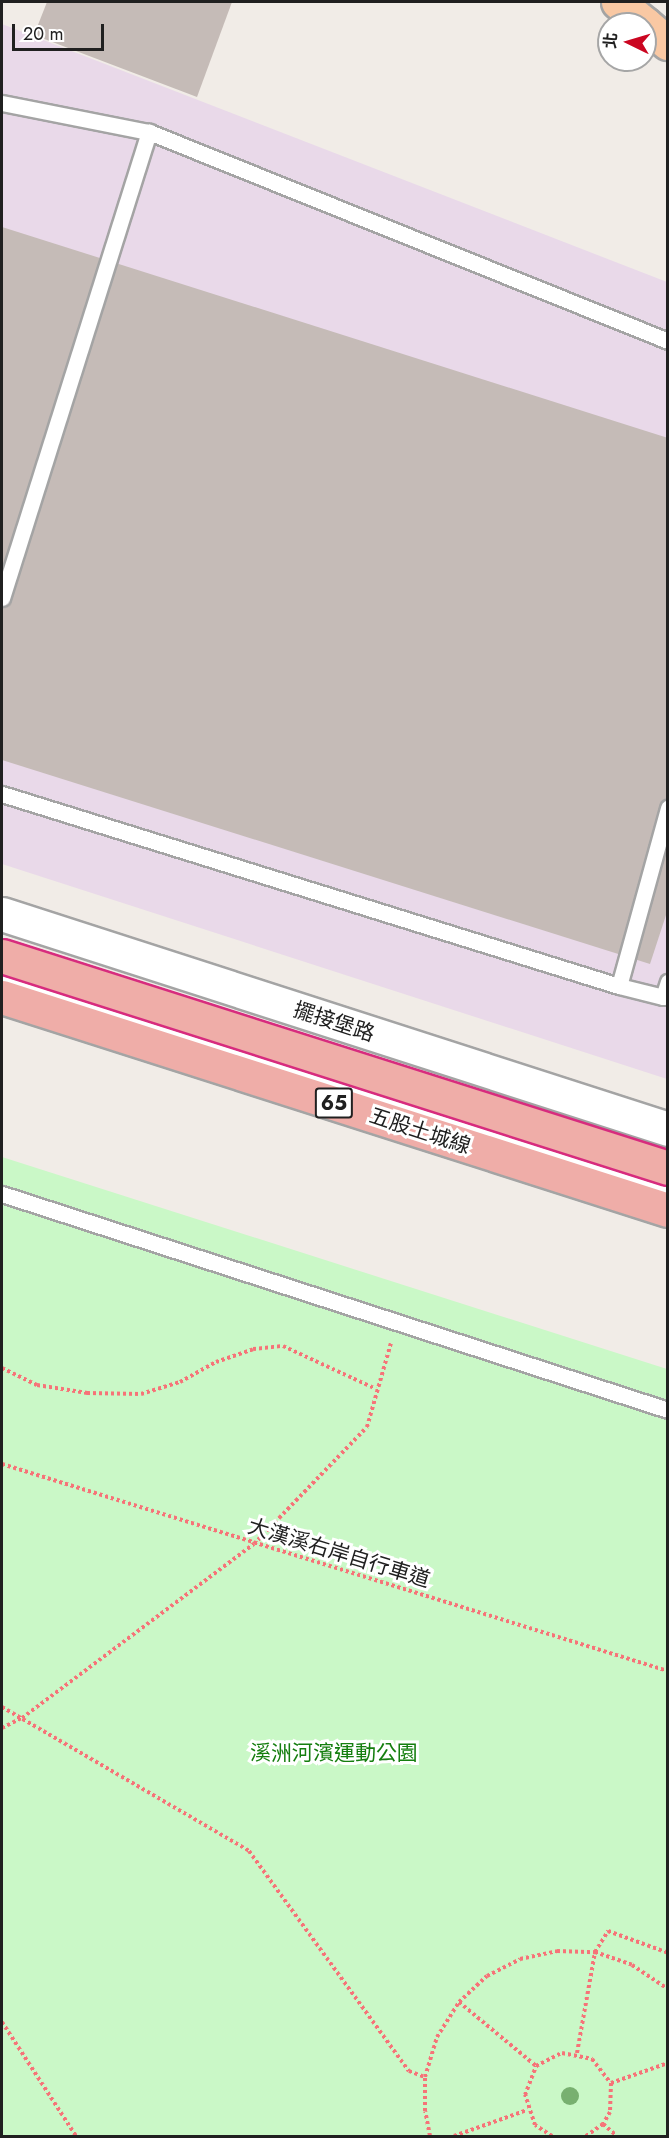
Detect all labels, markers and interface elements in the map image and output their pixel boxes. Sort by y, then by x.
scale bar [15,12,106,50]
north arrow [597,12,657,72]
text: 20 m [23,21,63,47]
text: 北 [598,32,623,50]
street label: 擺接堡路 [290,997,378,1047]
road number: 65 [314,1086,354,1120]
street label: 五股土城線 [366,1103,474,1159]
street label: 大漢溪右岸自行車道 [245,1513,433,1593]
park label: 溪洲河濱運動公園 [250,1740,418,1766]

